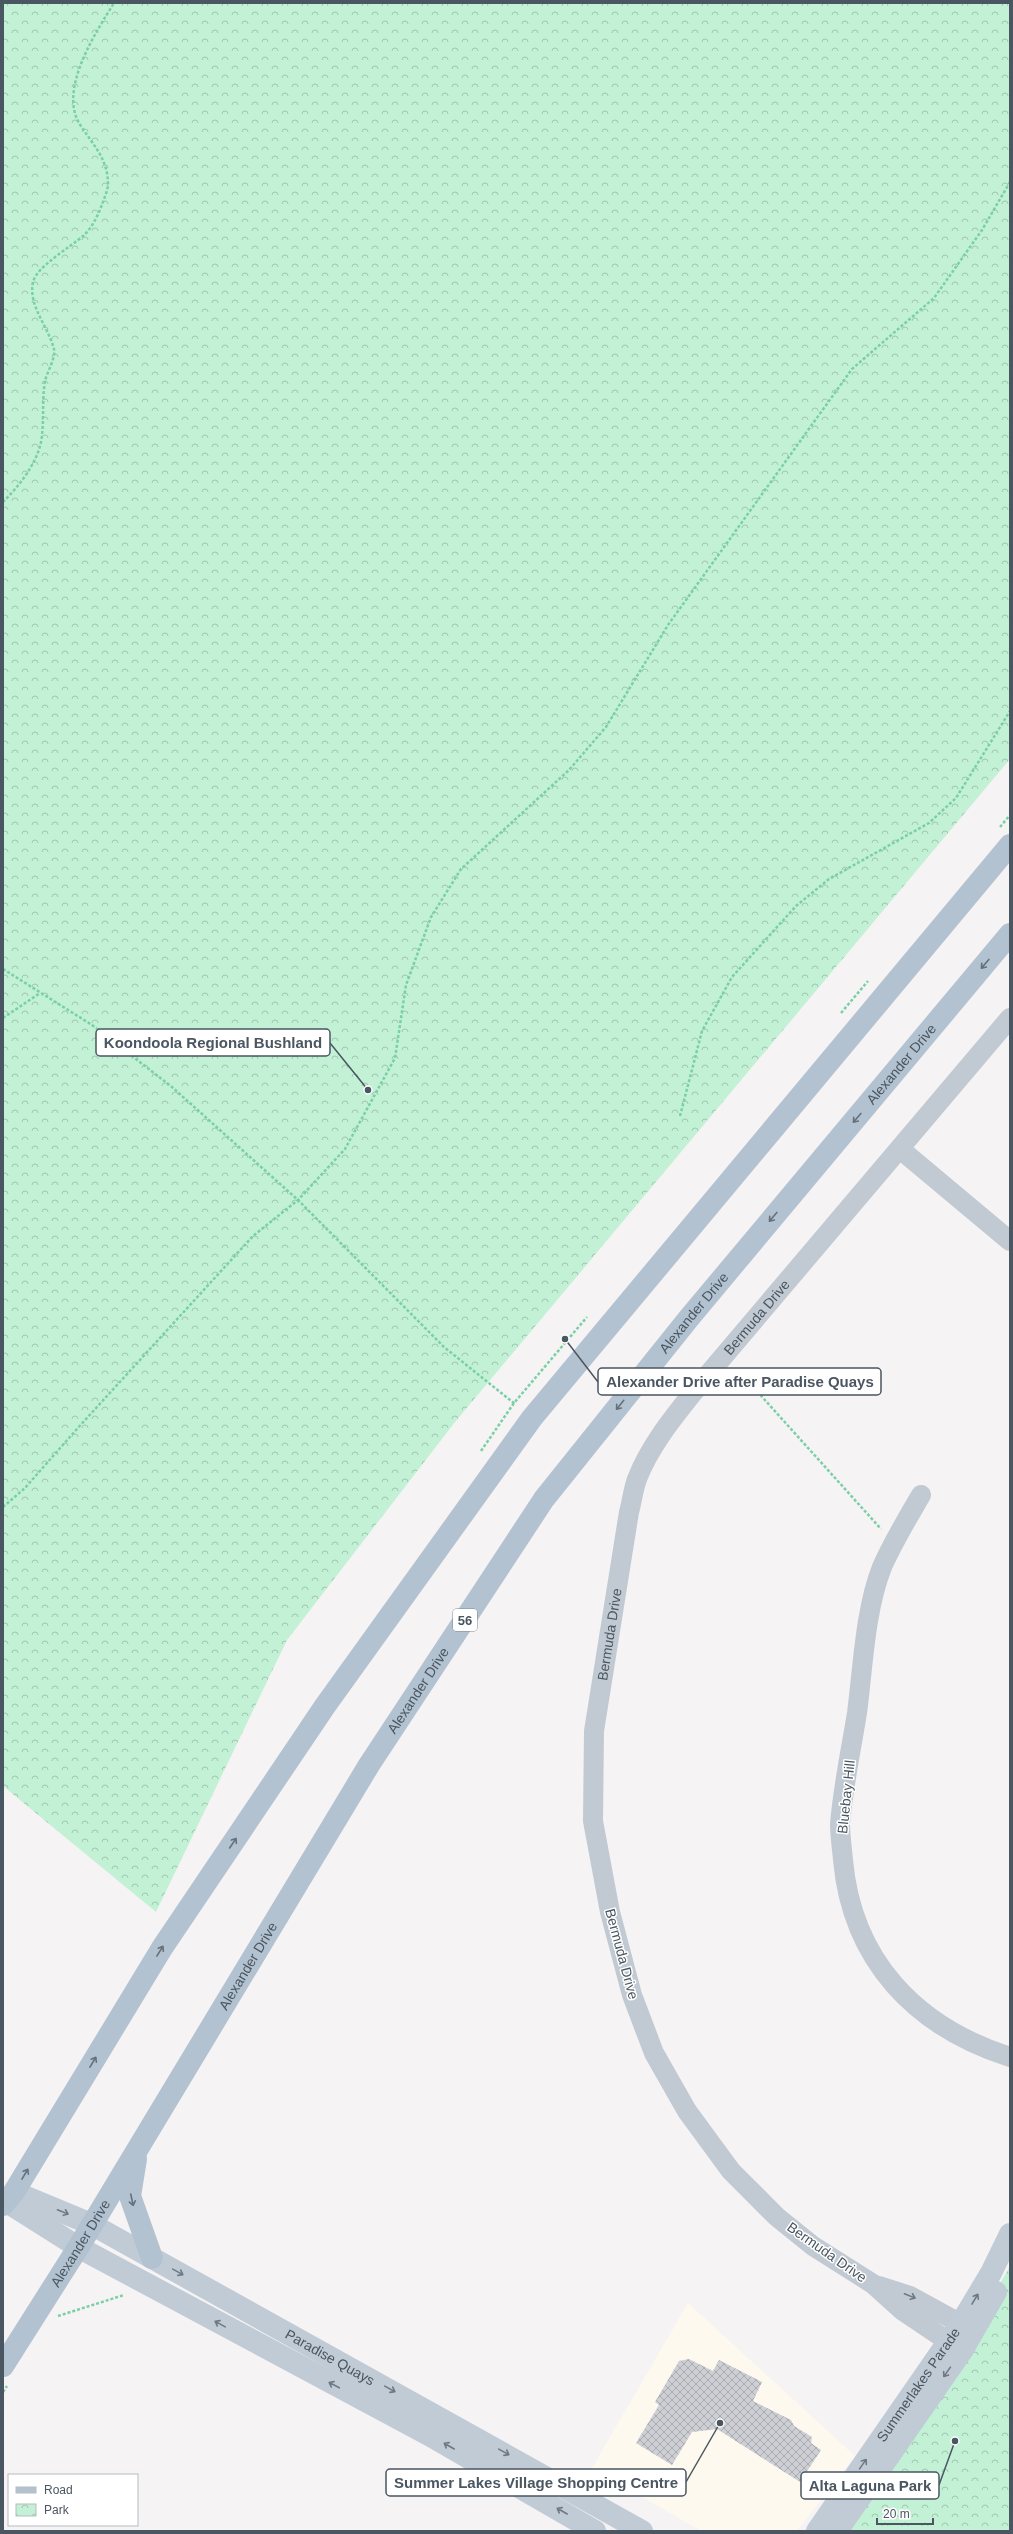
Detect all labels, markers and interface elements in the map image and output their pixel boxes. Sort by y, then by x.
one-way arrow [980,959,989,970]
street label: Alexander Drive [863,1021,940,1107]
callout: Koondoola Regional Bushland [96,1029,330,1056]
text: Koondoola Regional Bushland [104,1034,322,1051]
one-way arrow [852,1112,861,1123]
one-way arrow [769,1212,778,1223]
street label: Alexander Drive [656,1269,732,1356]
street label: Bermuda Drive [720,1276,793,1358]
callout: Alexander Drive after Paradise Quays [598,1368,881,1395]
text: Alexander Drive after Paradise Quays [606,1373,874,1390]
one-way arrow [615,1399,624,1410]
street label: Bermuda Drive [594,1587,625,1682]
road number: 56 [453,1609,477,1631]
street label: Alexander Drive [384,1644,452,1736]
street label: Bluebay Hill [834,1759,858,1835]
one-way arrow [229,1838,237,1849]
street label: Bermuda Drive [602,1907,642,2001]
street label: Alexander Drive [215,1919,281,2013]
one-way arrow [157,1945,165,1957]
one-way arrow [89,2056,97,2068]
one-way arrow [22,2168,30,2180]
one-way arrow [128,2193,136,2206]
street label: Alexander Drive [47,2197,113,2290]
one-way arrow [56,2209,68,2217]
street label: Bermuda Drive [784,2219,870,2285]
one-way arrow [172,2268,184,2276]
one-way arrow [903,2293,915,2301]
one-way arrow [972,2293,980,2305]
one-way arrow [214,2320,226,2327]
street label: Summerlakes Parade [873,2325,963,2445]
street label: Paradise Quays [283,2326,377,2388]
one-way arrow [943,2366,951,2377]
one-way arrow [328,2381,340,2389]
one-way arrow [384,2386,396,2394]
one-way arrow [443,2442,455,2450]
one-way arrow [497,2449,509,2457]
one-way arrow [859,2459,867,2470]
callout: Summer Lakes Village Shopping Centre [386,2469,686,2496]
callout: Alta Laguna Park [801,2472,939,2499]
legend [8,2474,138,2526]
text: Summer Lakes Village Shopping Centre [394,2474,678,2491]
text: Alta Laguna Park [809,2477,932,2494]
text: Road [44,2483,73,2497]
scale bar [877,2500,933,2526]
text: Park [44,2503,70,2517]
one-way arrow [556,2507,568,2515]
text: 20 m [883,2507,910,2521]

